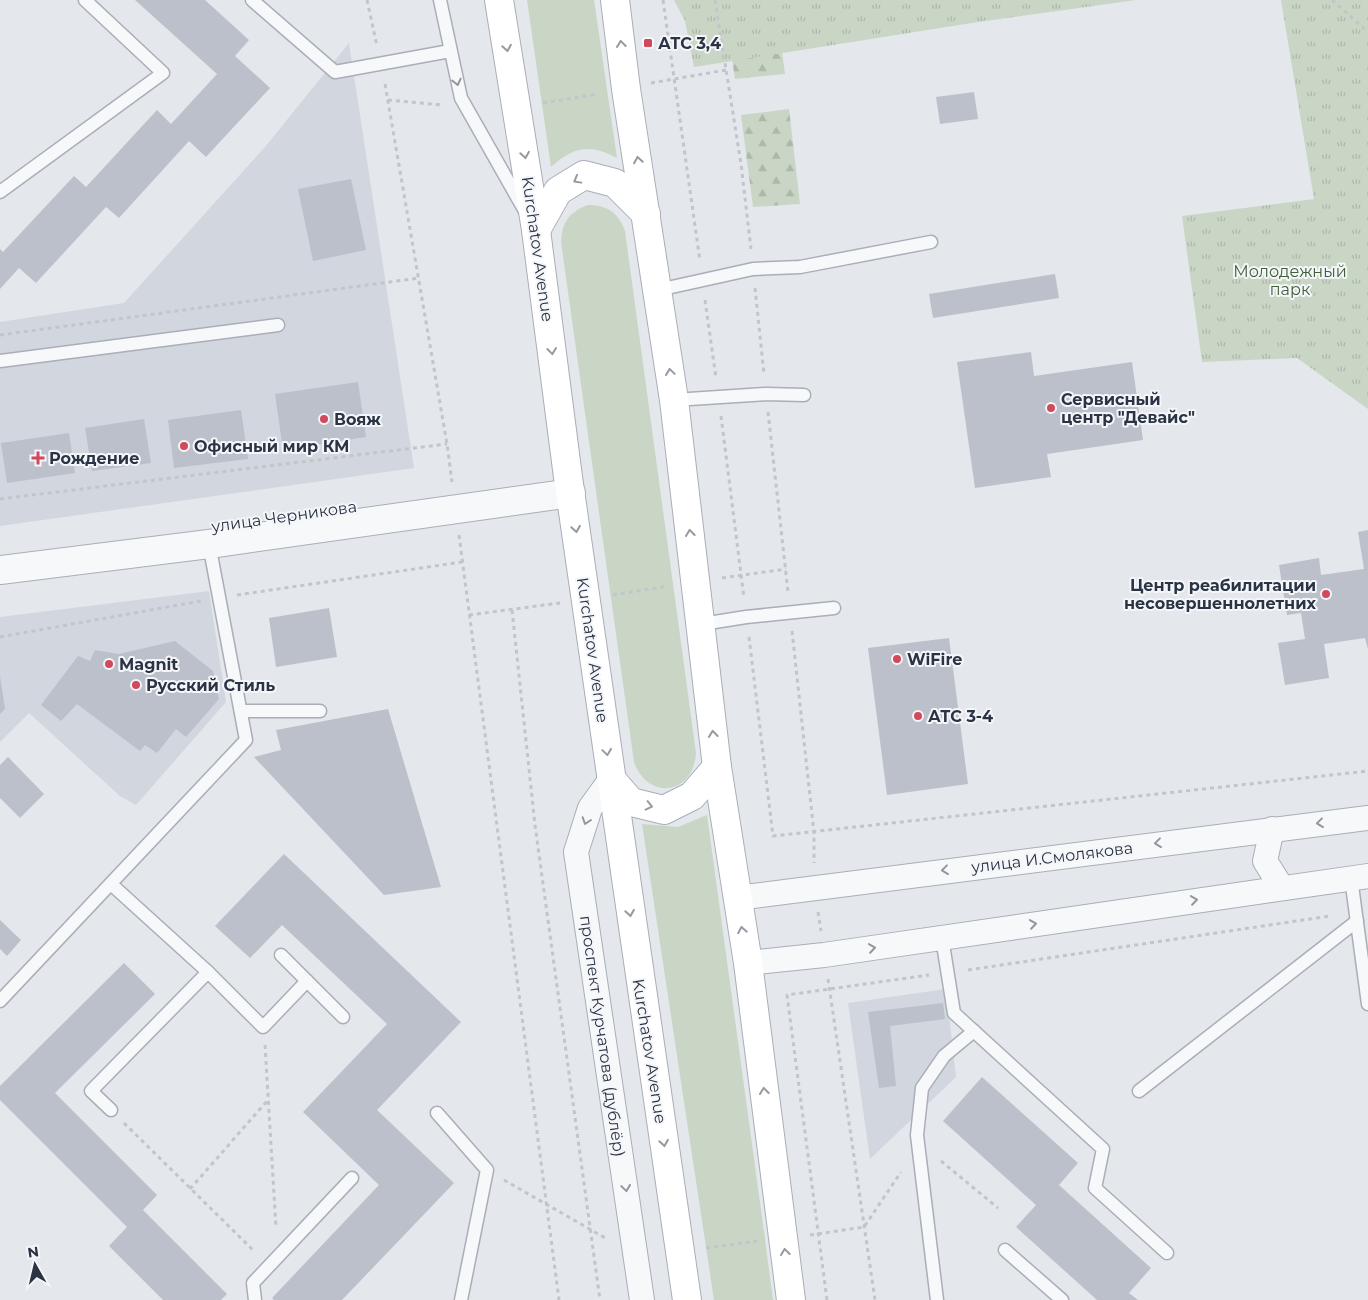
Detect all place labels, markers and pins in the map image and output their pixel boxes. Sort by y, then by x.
place label: АТС 3,4 [658,34,721,53]
marker: АТС 3,4 [642,37,654,49]
place label: Сервисный центр "Девайс" [1061,390,1195,427]
marker: Сервисный центр "Девайс" [1045,402,1057,414]
place label: Вояж [334,410,381,429]
marker: Вояж [318,413,330,425]
place label: Офисный мир КМ [194,437,350,456]
marker: Офисный мир КМ [178,440,190,452]
place label: Рождение [49,449,140,468]
marker: Рождение [31,451,45,465]
place label: Центр реабилитации несовершеннолетних [1124,576,1317,613]
marker: Центр реабилитации несовершеннолетних [1320,588,1332,600]
place label: WiFire [907,650,962,669]
marker: WiFire [891,653,903,665]
place label: Magnit [119,655,178,674]
marker: Magnit [103,658,115,670]
place label: Русский Стиль [146,676,275,695]
marker: Русский Стиль [130,679,142,691]
place label: АТС 3-4 [928,707,993,726]
marker: АТС 3-4 [912,710,924,722]

